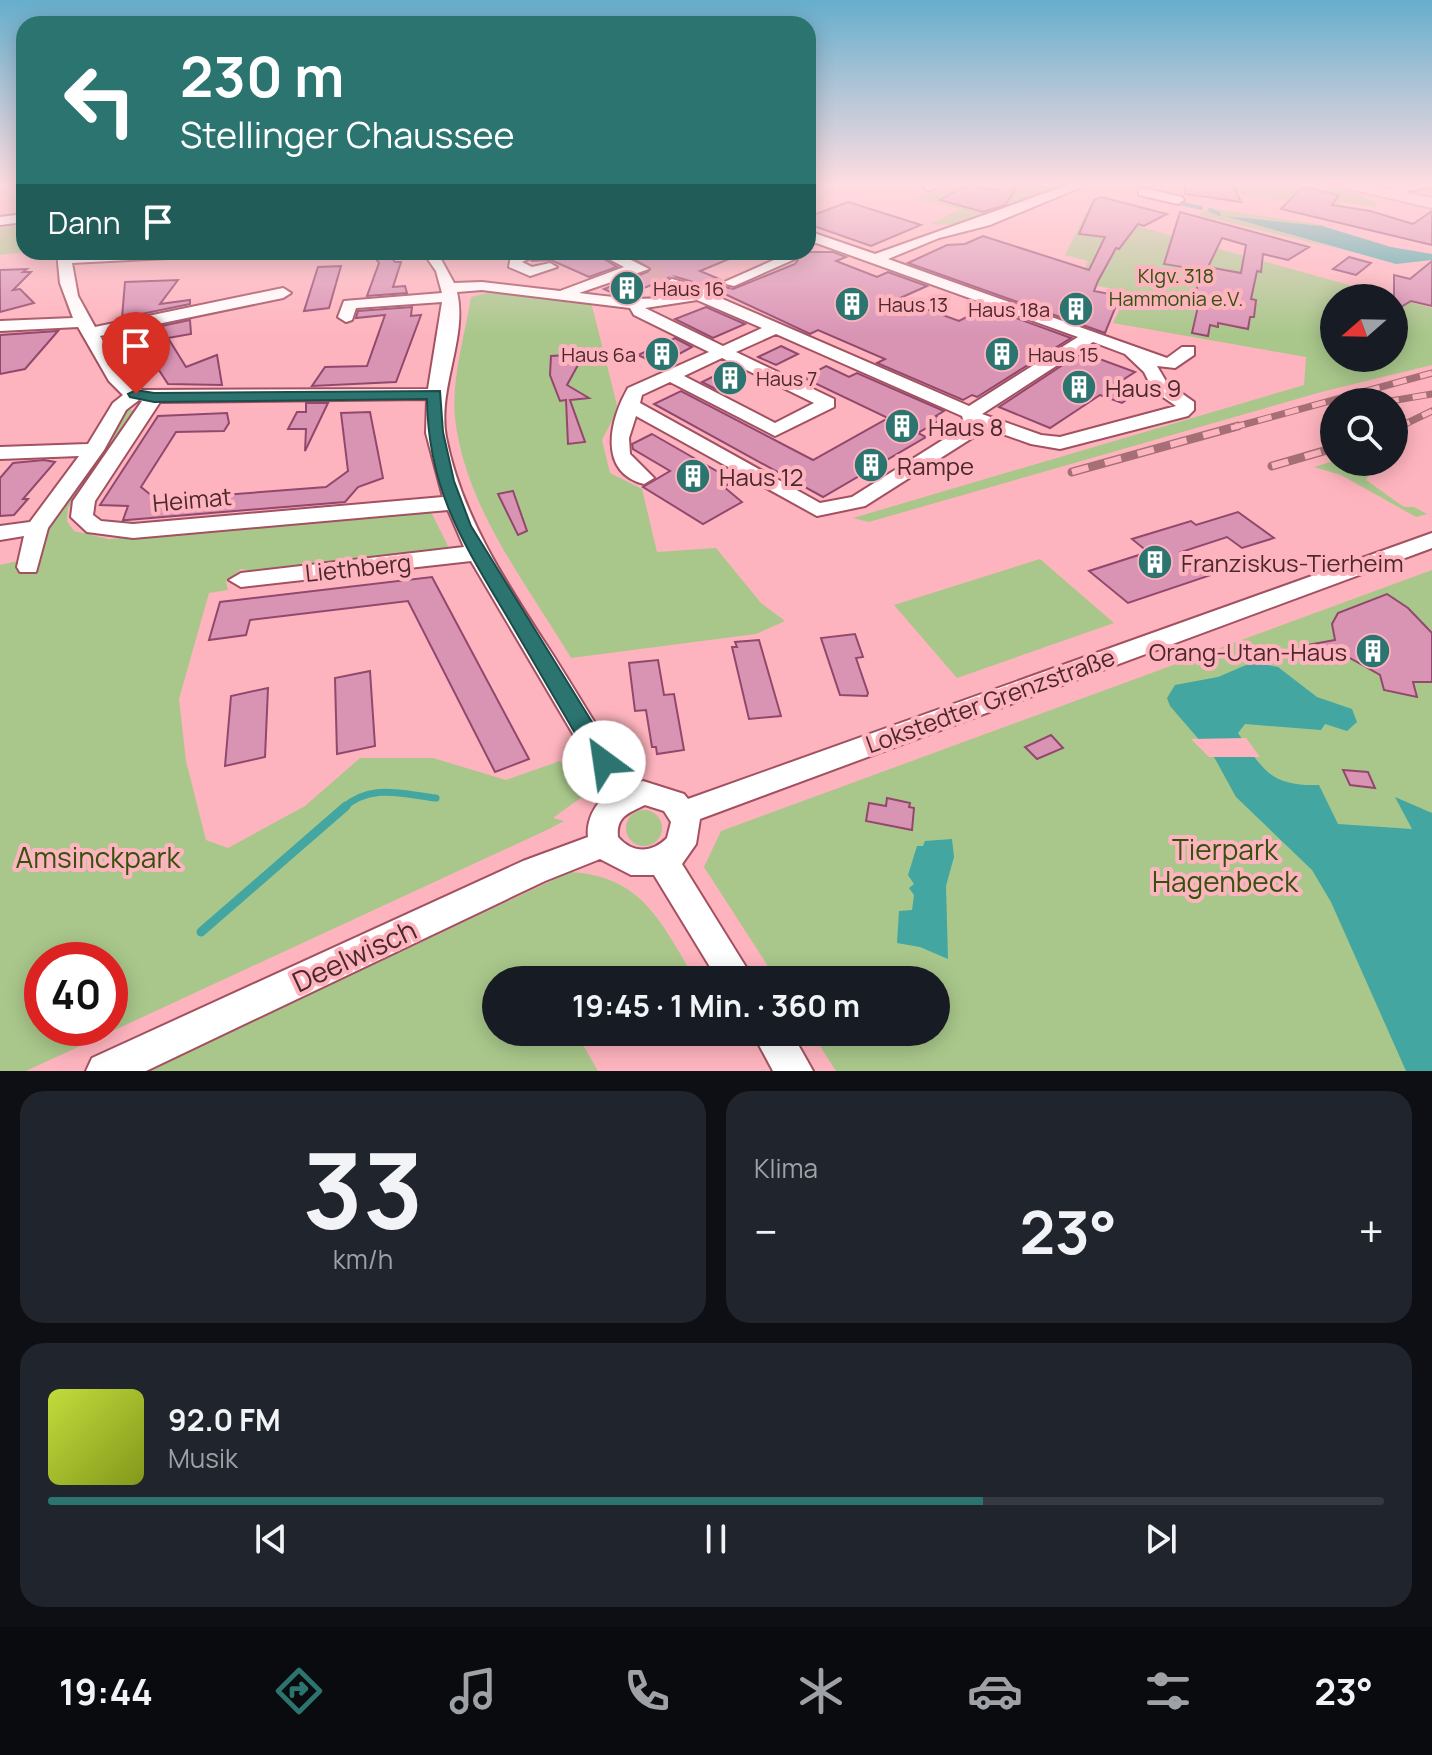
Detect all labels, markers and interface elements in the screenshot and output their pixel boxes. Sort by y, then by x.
text: 230 m [180,37,344,114]
icon: left [48,48,152,152]
text: Stellinger Chaussee [180,110,514,159]
icon: arrive [136,200,180,244]
text: Dann [48,202,120,243]
park label: Klgv. 318 Hammonia e.V. [1109,262,1243,312]
building icon: Haus 16 [608,269,646,307]
place label: Haus 16 [653,275,724,302]
north arrow [1320,284,1408,372]
map controls [1320,284,1408,476]
building icon: Haus 13 [833,285,871,323]
building icon: Haus 18a [1057,290,1095,328]
place label: Haus 13 [878,291,948,318]
place label: Haus 18a [968,296,1050,323]
pin [102,312,170,394]
icon: arrive [114,324,158,368]
building icon: Haus 6a [643,335,681,373]
building icon: Haus 15 [983,335,1021,373]
place label: Haus 6a [561,341,636,368]
place label: Haus 15 [1028,341,1099,368]
building icon: Haus 7 [711,359,749,397]
place label: Haus 7 [756,365,817,392]
building icon: Haus 9 [1060,368,1098,406]
place label: Haus 9 [1105,371,1181,404]
button: search [1320,388,1408,476]
building icon: Haus 8 [883,407,921,445]
place label: Haus 8 [928,410,1003,443]
building icon: Rampe [852,446,890,484]
place label: Rampe [897,449,974,482]
building icon: Haus 12 [674,457,712,495]
place label: Haus 12 [719,460,803,493]
street label: Heimat [151,479,233,519]
building icon: Franziskus-Tierheim [1136,543,1174,581]
street label: Liethberg [303,545,413,589]
place label: Franziskus-Tierheim [1181,546,1404,579]
building icon: Orang-Utan-Haus [1354,632,1392,670]
place label: Orang-Utan-Haus [1149,635,1347,668]
street label: Lokstedter Grenzstraße [861,640,1119,760]
position arrow [562,720,646,804]
park label: Tierpark Hagenbeck [1152,830,1299,900]
park label: Amsinckpark [16,838,181,876]
street label: Deelwisch [286,910,422,1000]
speed limit sign: 40 [24,942,128,1046]
text: 19:45 · 1 Min. · 360 m [572,985,860,1026]
text: 33 [303,1118,423,1260]
text: Klima [754,1150,818,1186]
text: 23° [1019,1190,1117,1272]
text: − [754,1201,778,1261]
text: + [1359,1201,1384,1261]
text: km/h [333,1241,393,1277]
text: 92.0 FM [168,1399,281,1440]
text: Musik [168,1440,238,1476]
icon: previous [249,1517,293,1561]
icon: pause [694,1517,738,1561]
icon: next [1139,1517,1183,1561]
icon: directions [271,1663,327,1719]
icon: music [445,1663,501,1719]
icon: phone [619,1663,675,1719]
icon: climate [793,1663,849,1719]
icon: car [967,1663,1023,1719]
icon: filters [1140,1663,1196,1719]
text: 19:44 [59,1667,153,1716]
text: 23° [1314,1667,1373,1716]

